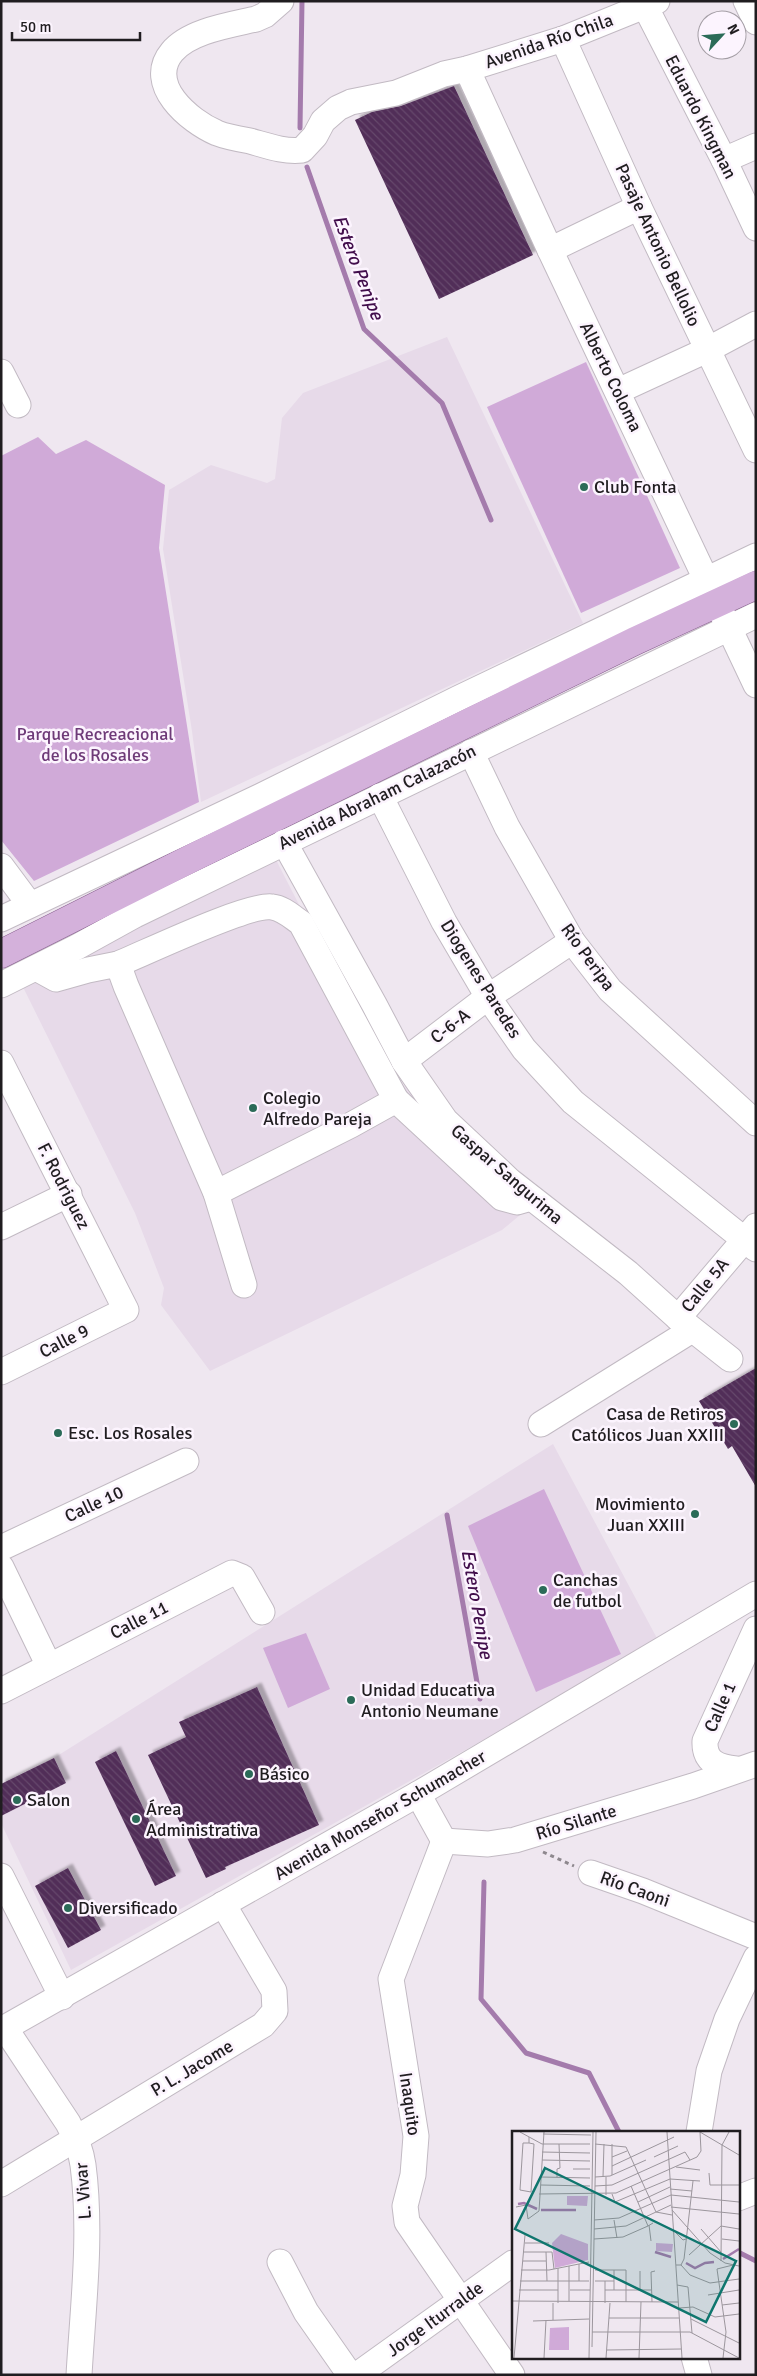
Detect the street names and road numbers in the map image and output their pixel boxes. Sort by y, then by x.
street label: Avenida Río Chila [482,9,616,73]
street label: Eduardo Kingman [660,51,742,183]
street label: Pasaje Antonio Bellolio [611,160,705,330]
street label: Alberto Coloma [575,319,647,435]
street label: Avenida Abraham Calazacón [275,739,479,855]
street label: Diogenes Paredes [436,916,526,1042]
street label: Río Peripa [556,919,620,995]
street label: C-6-A [426,1004,474,1048]
street label: Gaspar Sangurima [446,1119,568,1229]
street label: F. Rodriguez [33,1139,95,1233]
street label: Calle 5A [676,1253,734,1317]
street label: Calle 9 [35,1319,93,1363]
street label: Calle 10 [61,1481,127,1527]
street label: Calle 11 [106,1596,172,1644]
street label: Calle 1 [699,1678,741,1736]
street label: Avenida Monseñor Schumacher [270,1745,490,1885]
street label: Río Silante [533,1799,619,1845]
street label: Río Caoni [597,1866,673,1912]
street label: P. L. Jacome [147,2035,237,2101]
street label: Inaquito [395,2071,425,2137]
street label: L. Vivar [70,2161,96,2220]
street label: Jorge Iturralde [383,2277,487,2361]

